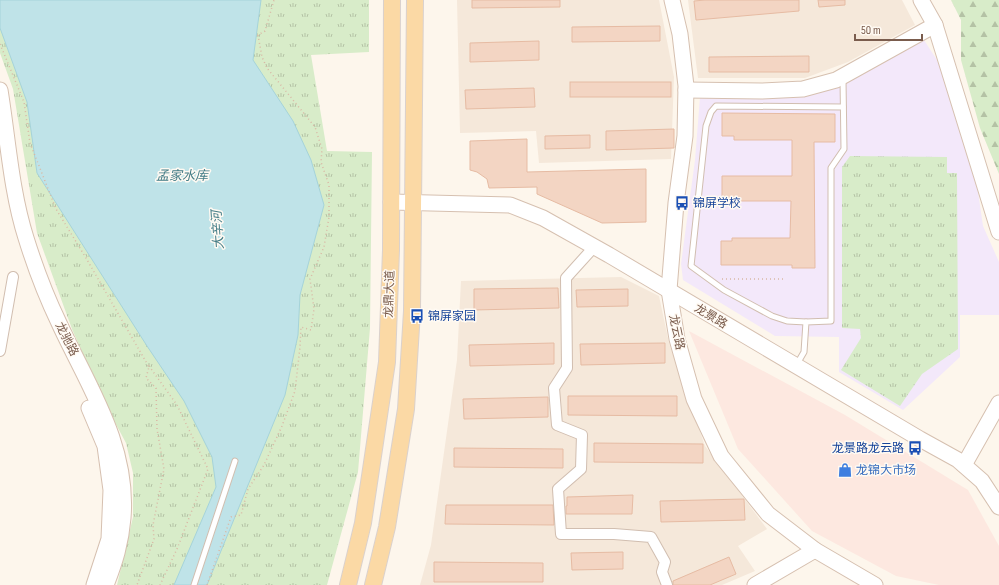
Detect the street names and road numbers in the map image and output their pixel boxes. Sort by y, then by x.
street label: 龙鼎大道 [381,270,398,318]
street label: 龙景路 [691,301,730,332]
street label: 龙云路 [665,313,688,351]
street label: 龙驰路 [52,320,81,359]

